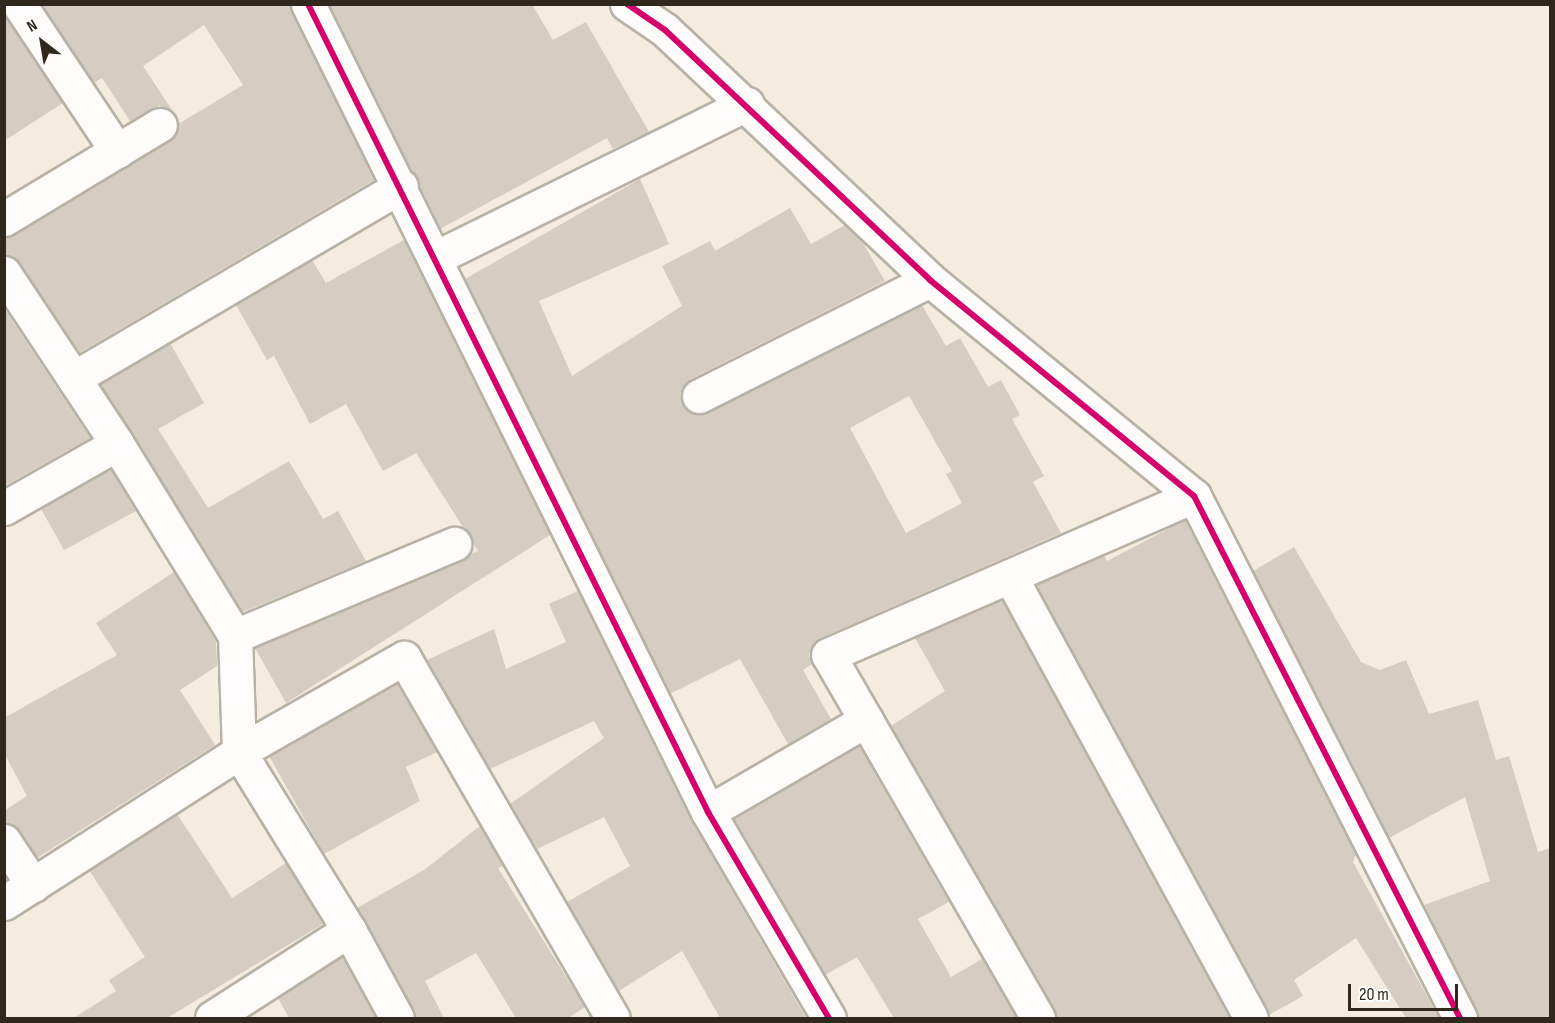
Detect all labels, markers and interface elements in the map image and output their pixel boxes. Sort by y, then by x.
north arrow [12,12,72,72]
text: N [24,16,41,36]
scale bar [1351,972,1460,1010]
text: 20 m [1359,984,1389,1005]

